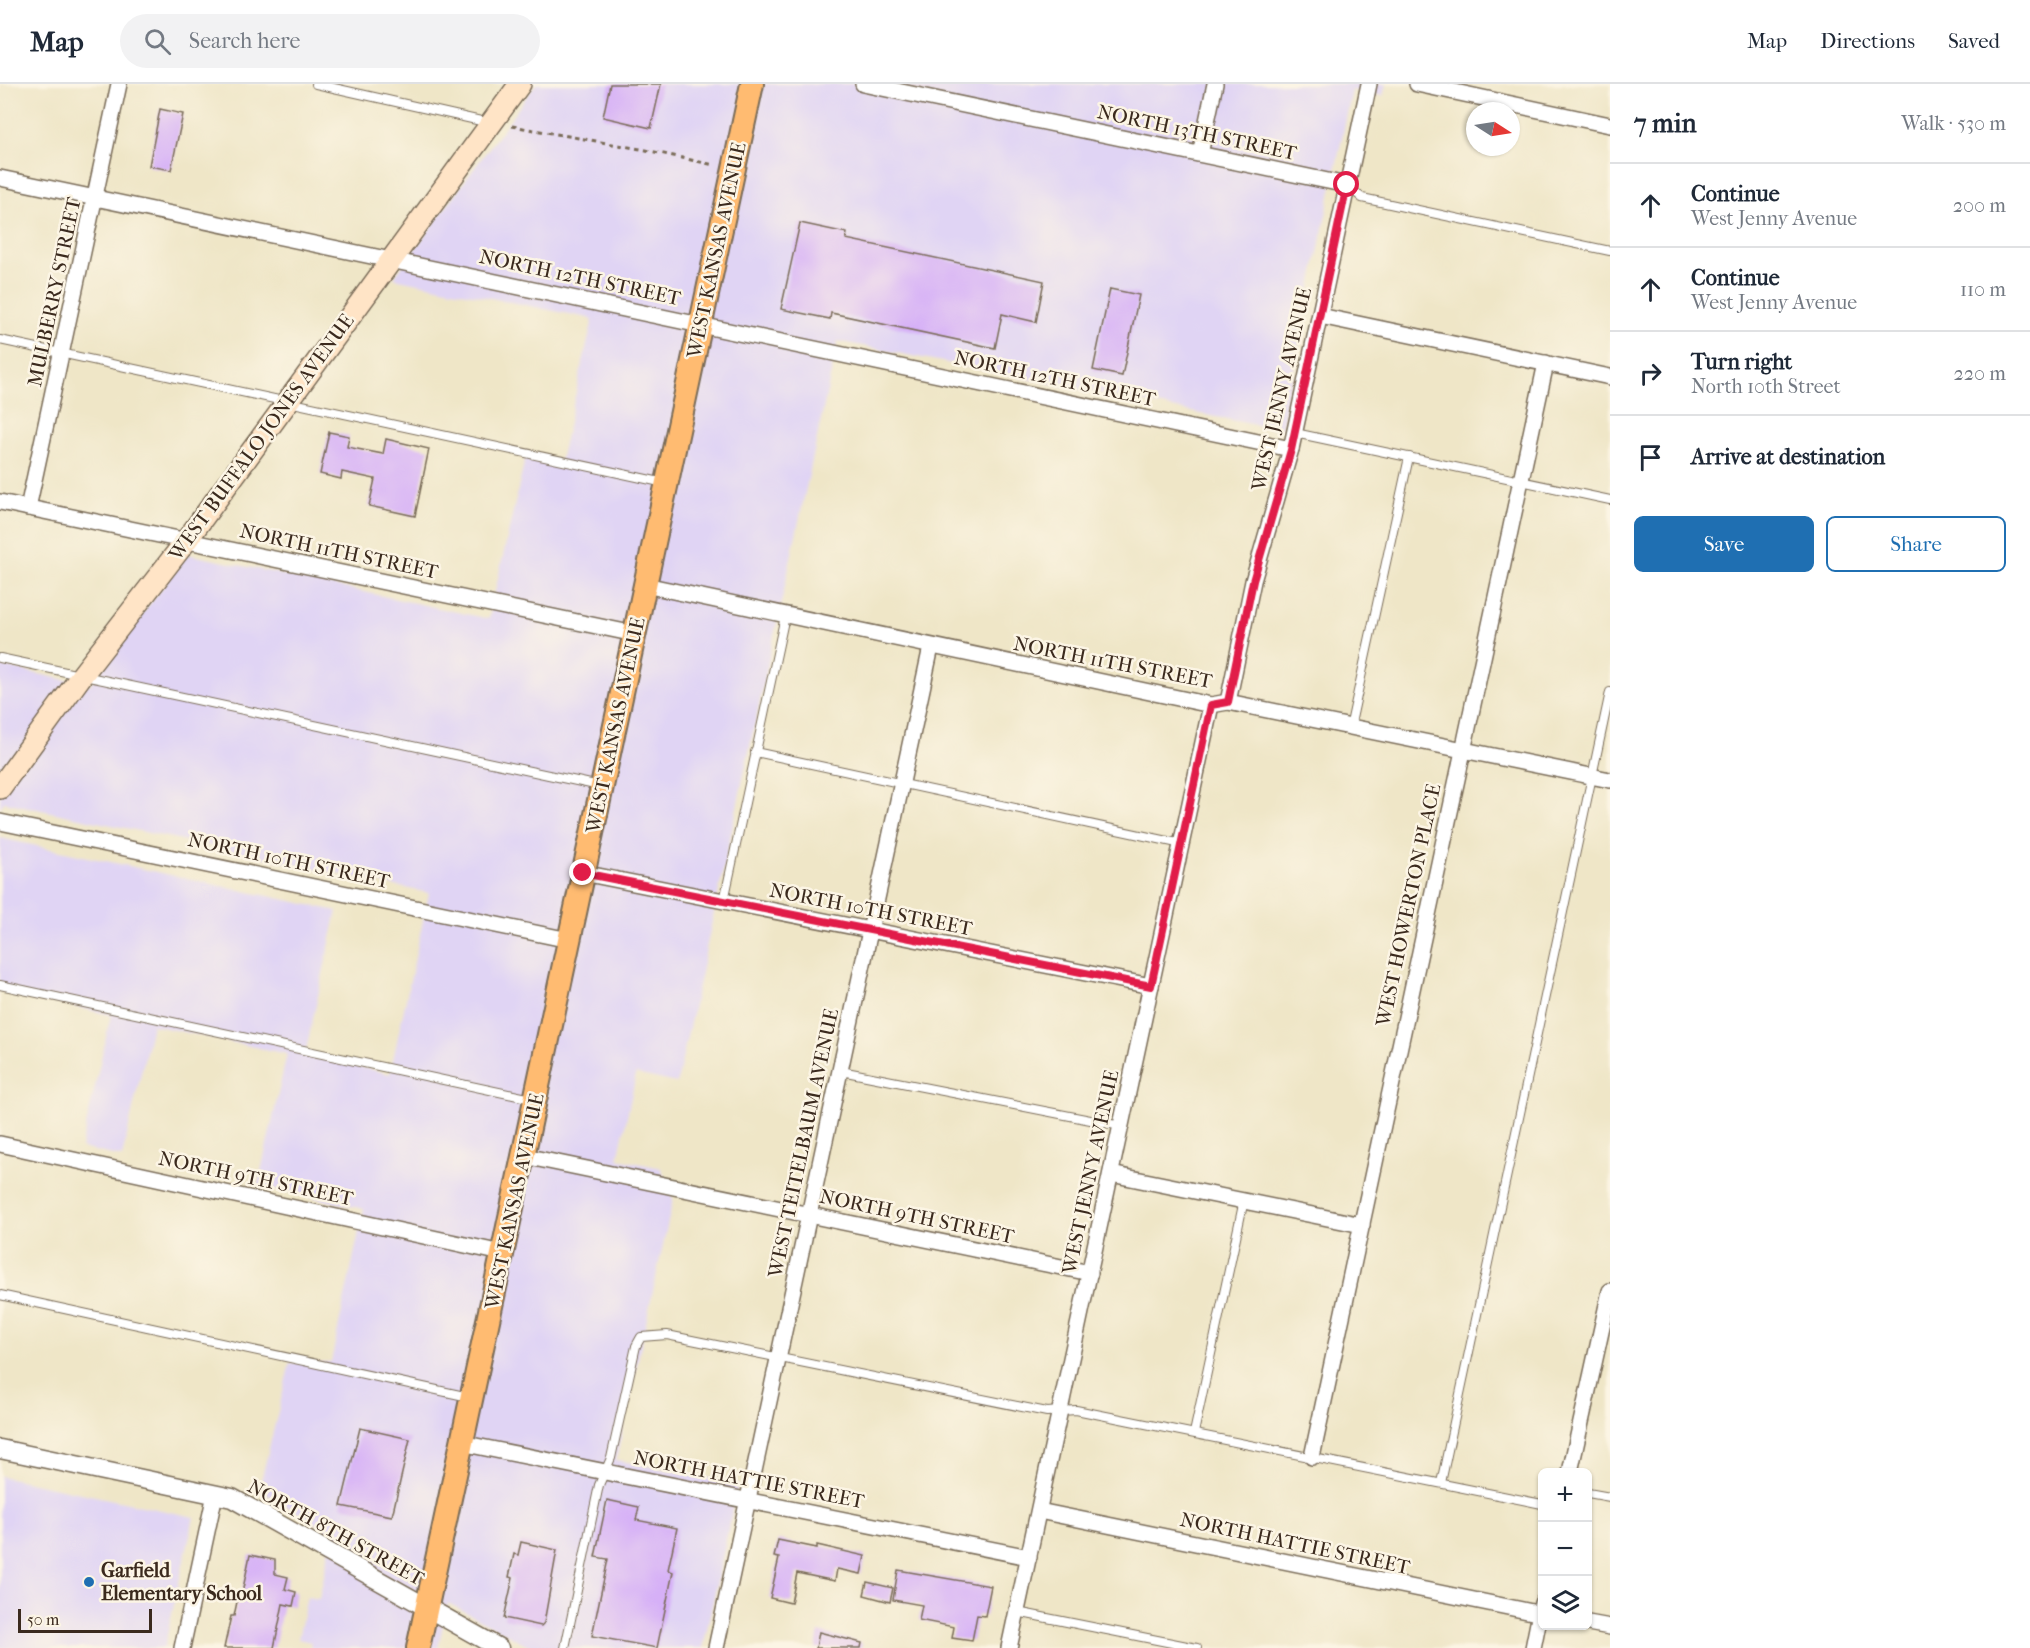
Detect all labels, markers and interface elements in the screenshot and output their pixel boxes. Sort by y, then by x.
search box [120,14,540,68]
text: Map [30,25,84,58]
icon: search [141,25,174,58]
text: Search here [189,28,300,54]
text: Map [1747,29,1787,53]
text: Directions [1820,29,1915,53]
text: Saved [1948,29,2000,53]
street label: NORTH 13TH STREET [1095,100,1299,165]
north arrow [1466,102,1520,156]
text: 7 min [1634,108,1697,139]
text: Walk · 530 m [1901,112,2006,135]
street label: WEST KANSAS AVENUE [682,140,751,361]
route start [1333,171,1359,197]
text: Continue [1691,181,1780,207]
icon: ahead [1634,189,1667,222]
text: 200 m [1953,194,2006,217]
street label: MULBERRY STREET [23,195,86,389]
text: West Jenny Avenue [1691,207,1857,230]
street label: NORTH 12TH STREET [477,245,683,310]
text: Continue [1691,265,1780,291]
icon: ahead [1634,273,1667,306]
text: 110 m [1960,278,2006,301]
street label: WEST JENNY AVENUE [1247,285,1316,494]
text: West Jenny Avenue [1691,291,1857,314]
street label: WEST BUFFALO JONES AVENUE [164,309,359,566]
street label: NORTH 12TH STREET [952,346,1158,411]
text: Turn right [1691,349,1792,375]
icon: right [1634,357,1667,390]
text: 220 m [1953,362,2006,385]
text: North 10th Street [1691,375,1841,398]
icon: arrive [1634,441,1667,474]
text: Arrive at destination [1691,444,1885,470]
button: Save [1634,516,1814,572]
button: Share [1826,516,2006,572]
street label: NORTH 11TH STREET [238,519,441,584]
street label: WEST KANSAS AVENUE [581,615,650,836]
street label: NORTH 11TH STREET [1012,632,1215,693]
street label: WEST HOWERTON PLACE [1371,782,1445,1030]
street label: NORTH 10TH STREET [186,828,392,893]
route end [569,859,595,885]
street label: NORTH 10TH STREET [768,879,975,941]
street label: WEST TEITELBAUM AVENUE [763,1006,843,1281]
street label: WEST JENNY AVENUE [1057,1068,1123,1277]
street label: WEST KANSAS AVENUE [480,1091,549,1312]
street label: NORTH 9TH STREET [157,1147,356,1210]
street label: NORTH 9TH STREET [818,1185,1017,1248]
street label: NORTH HATTIE STREET [632,1446,867,1513]
map controls [1538,1468,1592,1630]
button: + [1538,1468,1592,1522]
street label: NORTH 8TH STREET [244,1474,428,1591]
street label: NORTH HATTIE STREET [1178,1508,1412,1579]
button: − [1538,1522,1592,1576]
place label: Garfield Elementary School [101,1559,263,1605]
marker: Garfield Elementary School [82,1575,96,1589]
button: layers [1538,1576,1592,1630]
scale bar [18,1606,152,1634]
text: 50 m [27,1610,59,1629]

